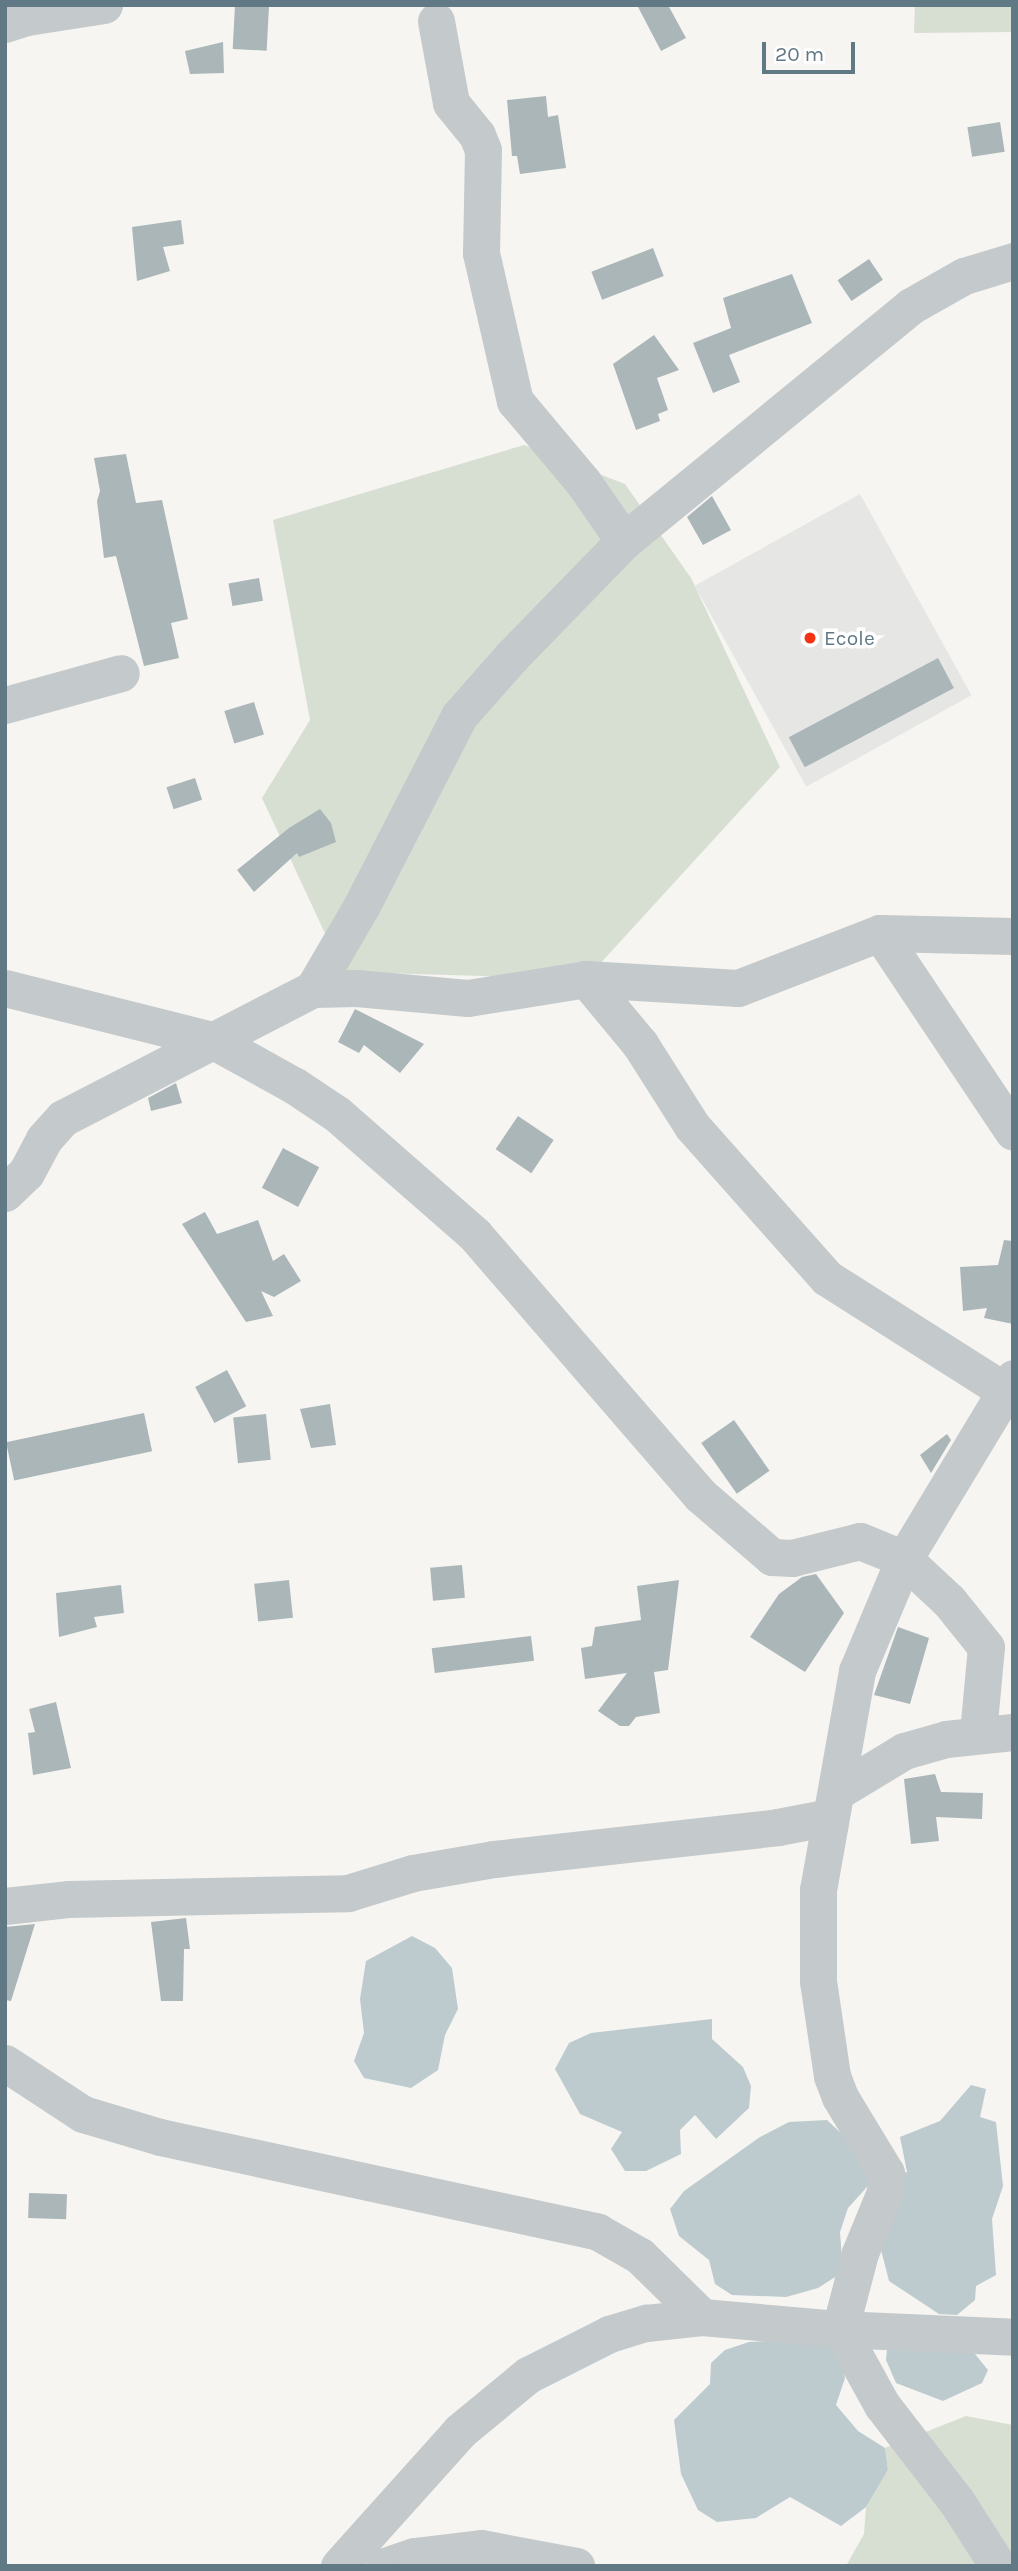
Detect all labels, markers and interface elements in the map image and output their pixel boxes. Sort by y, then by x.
scale bar [766,28,859,72]
text: 20 m [775,42,824,66]
place label: Ecole [824,625,875,651]
marker: Ecole [802,630,818,646]

